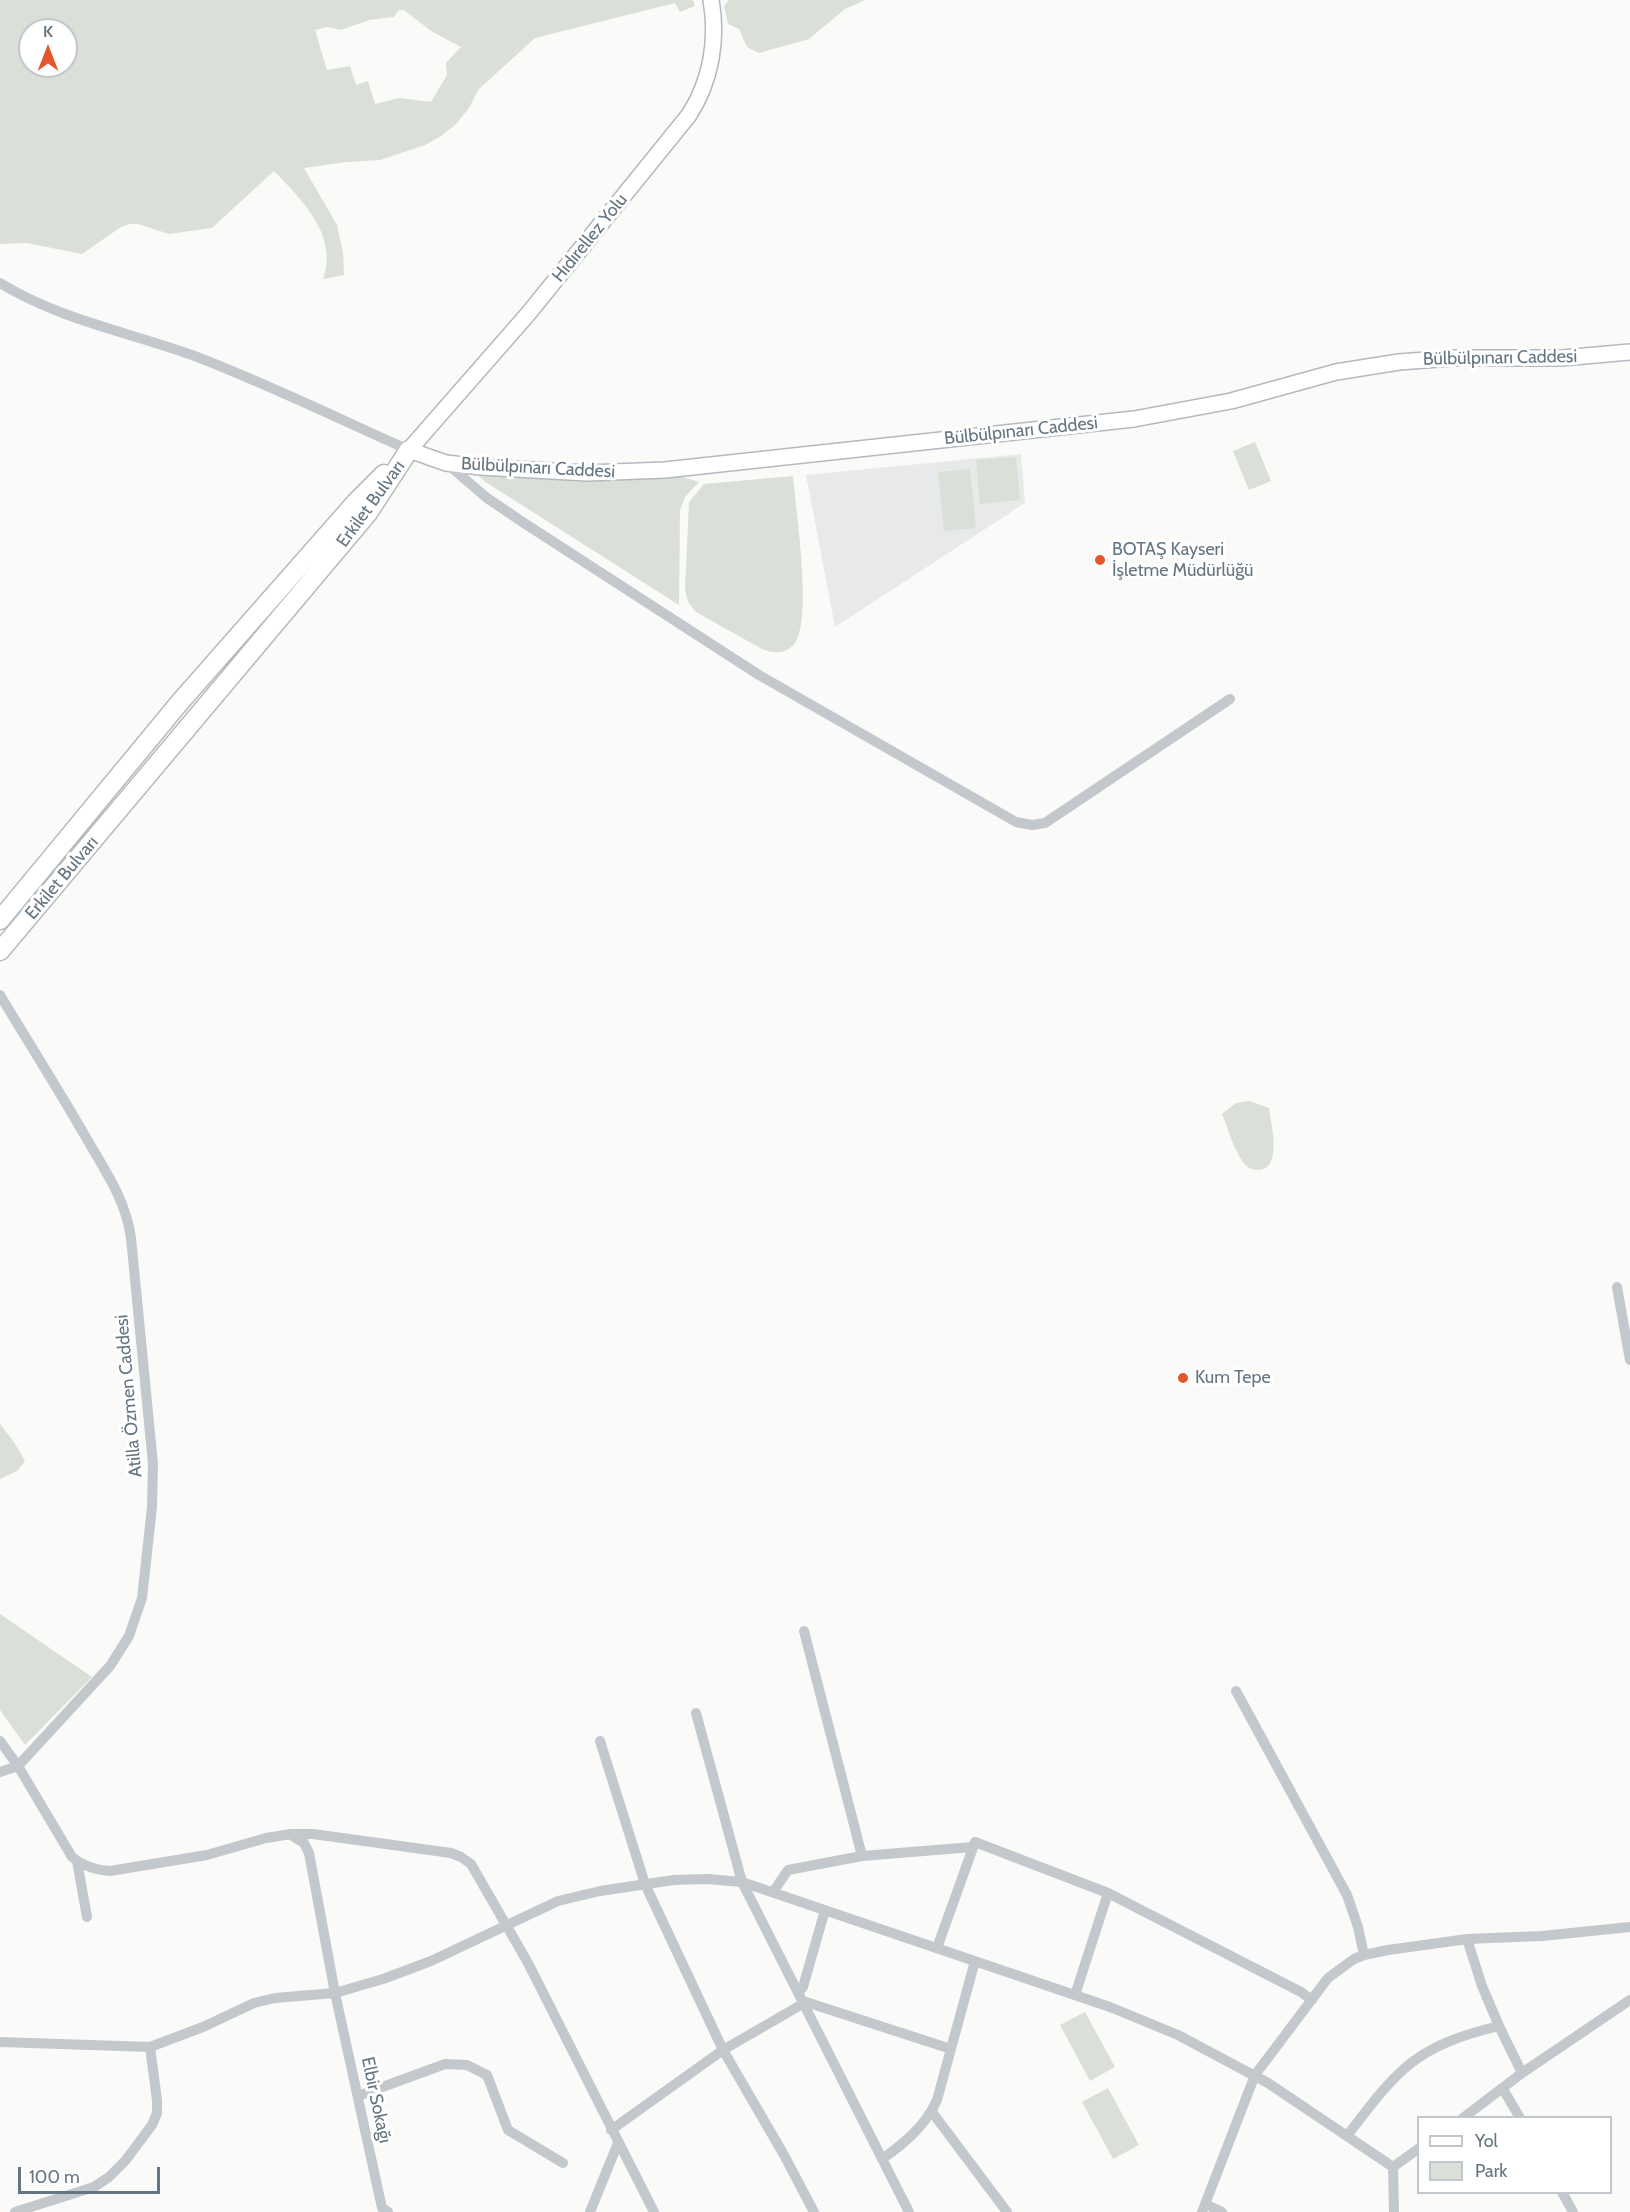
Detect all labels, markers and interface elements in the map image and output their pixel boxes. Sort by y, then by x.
north arrow [18,18,78,78]
text: K [43,22,53,41]
street label: Hıdırellez Yolu [548,190,632,286]
street label: Bülbülpınarı Caddesi [1423,346,1577,370]
street label: Bülbülpınarı Caddesi [943,412,1099,450]
street label: Bülbülpınarı Caddesi [460,453,616,483]
street label: Erkilet Bulvarı [332,456,410,552]
place label: BOTAŞ Kayseri İşletme Müdürlüğü [1112,539,1254,582]
marker: BOTAŞ Kayseri İşletme Müdürlüğü [1093,553,1107,567]
street label: Erkilet Bulvarı [21,832,103,924]
street label: Atilla Özmen Caddesi [111,1314,147,1478]
place label: Kum Tepe [1195,1367,1271,1389]
marker: Kum Tepe [1176,1371,1190,1385]
street label: Elbir Sokağı [356,2055,396,2145]
legend [1417,2116,1612,2194]
text: Yol [1475,2130,1498,2152]
scale bar [21,2155,164,2193]
text: Park [1475,2160,1507,2182]
text: 100 m [29,2166,80,2188]

